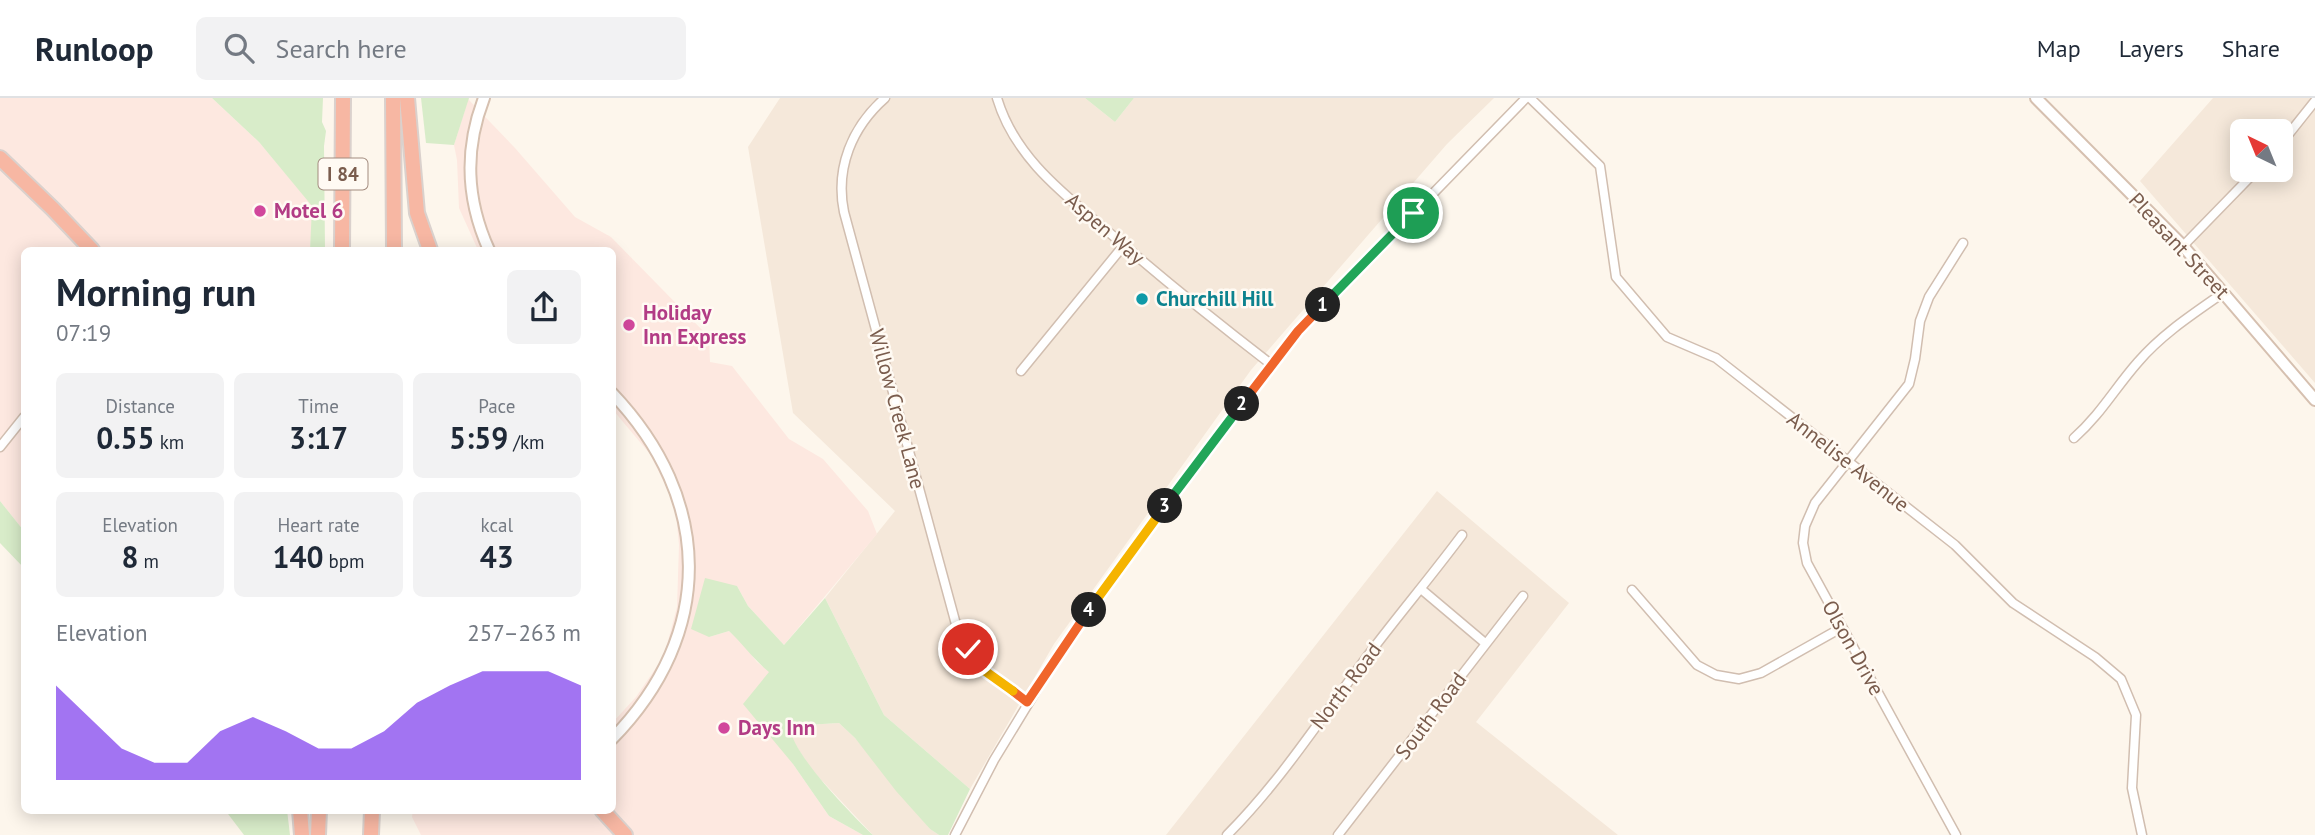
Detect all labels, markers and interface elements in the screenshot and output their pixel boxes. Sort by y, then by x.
search box [196,17,686,80]
text: Runloop [35,27,154,70]
icon: search [220,29,258,67]
text: Search here [276,32,407,65]
text: Map [2037,33,2081,64]
text: Layers [2119,33,2184,64]
text: Share [2222,33,2280,64]
north arrow [2230,119,2292,182]
map controls [2230,119,2293,182]
road number: I 84 [318,158,368,190]
pin [1383,183,1443,243]
street label: Aspen Way [1060,187,1151,271]
street label: Pleasant Street [2123,187,2236,305]
icon: arrive [1394,194,1432,232]
place label: Motel 6 [274,197,343,224]
marker: Motel 6 [252,203,268,219]
text: Morning run [56,267,256,316]
button: share [507,270,581,344]
place label: Churchill Hill [1156,285,1274,312]
pin: 1 [1306,288,1340,322]
marker: Churchill Hill [1134,291,1150,307]
text: 1 [1317,292,1328,316]
place label: Holiday Inn Express [643,299,746,350]
marker: Holiday Inn Express [621,317,637,333]
text: 07:19 [56,318,111,347]
street label: Willow Creek Lane [863,326,932,492]
pin: 2 [1224,386,1260,422]
text: 2 [1236,391,1247,415]
text: Distance [105,394,175,418]
text: Time [298,394,339,418]
text: Pace [478,394,515,418]
street label: Annelise Avenue [1782,405,1915,518]
text: 0.55 [96,418,155,457]
text: 3:17 [289,418,348,457]
text: 5:59 [449,418,508,457]
text: km [155,430,184,454]
text: /km [508,430,545,454]
pin: 3 [1148,488,1182,524]
text: 3 [1159,493,1170,517]
text: Elevation [102,513,178,537]
text: Heart rate [277,513,360,537]
text: kcal [481,513,513,537]
text: 8 [121,537,138,576]
text: 140 [272,537,323,576]
text: 43 [480,537,514,576]
text: m [138,549,159,573]
text: bpm [323,549,365,573]
pin: 4 [1072,592,1106,628]
street label: Olson Drive [1816,595,1891,700]
text: 4 [1083,597,1094,621]
text: Elevation [56,618,148,647]
text: 257–263 m [467,618,581,647]
pin [938,619,998,679]
icon: check [949,630,987,668]
street label: North Road [1304,637,1387,734]
street label: South Road [1389,667,1472,765]
place label: Days Inn [738,714,815,741]
marker: Days Inn [716,720,732,736]

